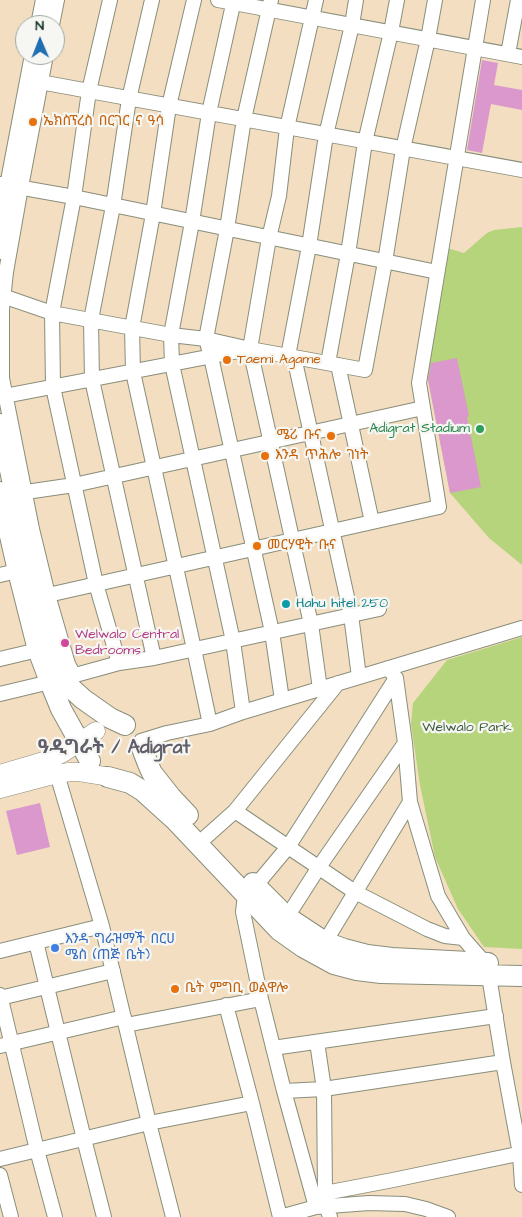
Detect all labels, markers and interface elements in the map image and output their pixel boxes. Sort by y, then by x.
north arrow [15,15,65,65]
text: N [35,16,44,36]
place label: ኤክስፕረስ በርገር ና ዓሳ [43,114,164,130]
marker: ኤክስፕረስ በርገር ና ዓሳ [27,116,39,128]
place label: Taemi Agame [237,352,321,368]
marker: Taemi Agame [221,354,233,366]
place label: Adigrat Stadium [369,421,470,437]
marker: Adigrat Stadium [474,423,486,435]
place label: ሜሪ ቡና [276,428,321,444]
marker: ሜሪ ቡና [325,430,337,442]
place label: እንዳ ጥሕሎ ገነት [275,448,368,464]
marker: እንዳ ጥሕሎ ገነት [259,450,271,462]
place label: መርሃዊት ቡና [267,538,336,554]
marker: መርሃዊት ቡና [251,540,263,552]
place label: Hahu hitel 250 [296,596,388,612]
marker: Hahu hitel 250 [280,598,292,610]
place label: Welwalo Central Bedrooms [75,627,179,660]
marker: Welwalo Central Bedrooms [59,637,71,649]
park label: Welwalo Park [422,720,512,736]
district label: ዓዲግራት / Adigrat [38,738,190,760]
place label: እንዳ ግራዝማች በርሀ ሜስ (ጠጅ ቤት) [65,932,175,964]
marker: እንዳ ግራዝማች በርሀ ሜስ (ጠጅ ቤት) [49,942,61,954]
place label: ቤት ምግቢ ወልዋሎ [185,981,288,997]
marker: ቤት ምግቢ ወልዋሎ [169,983,181,995]

